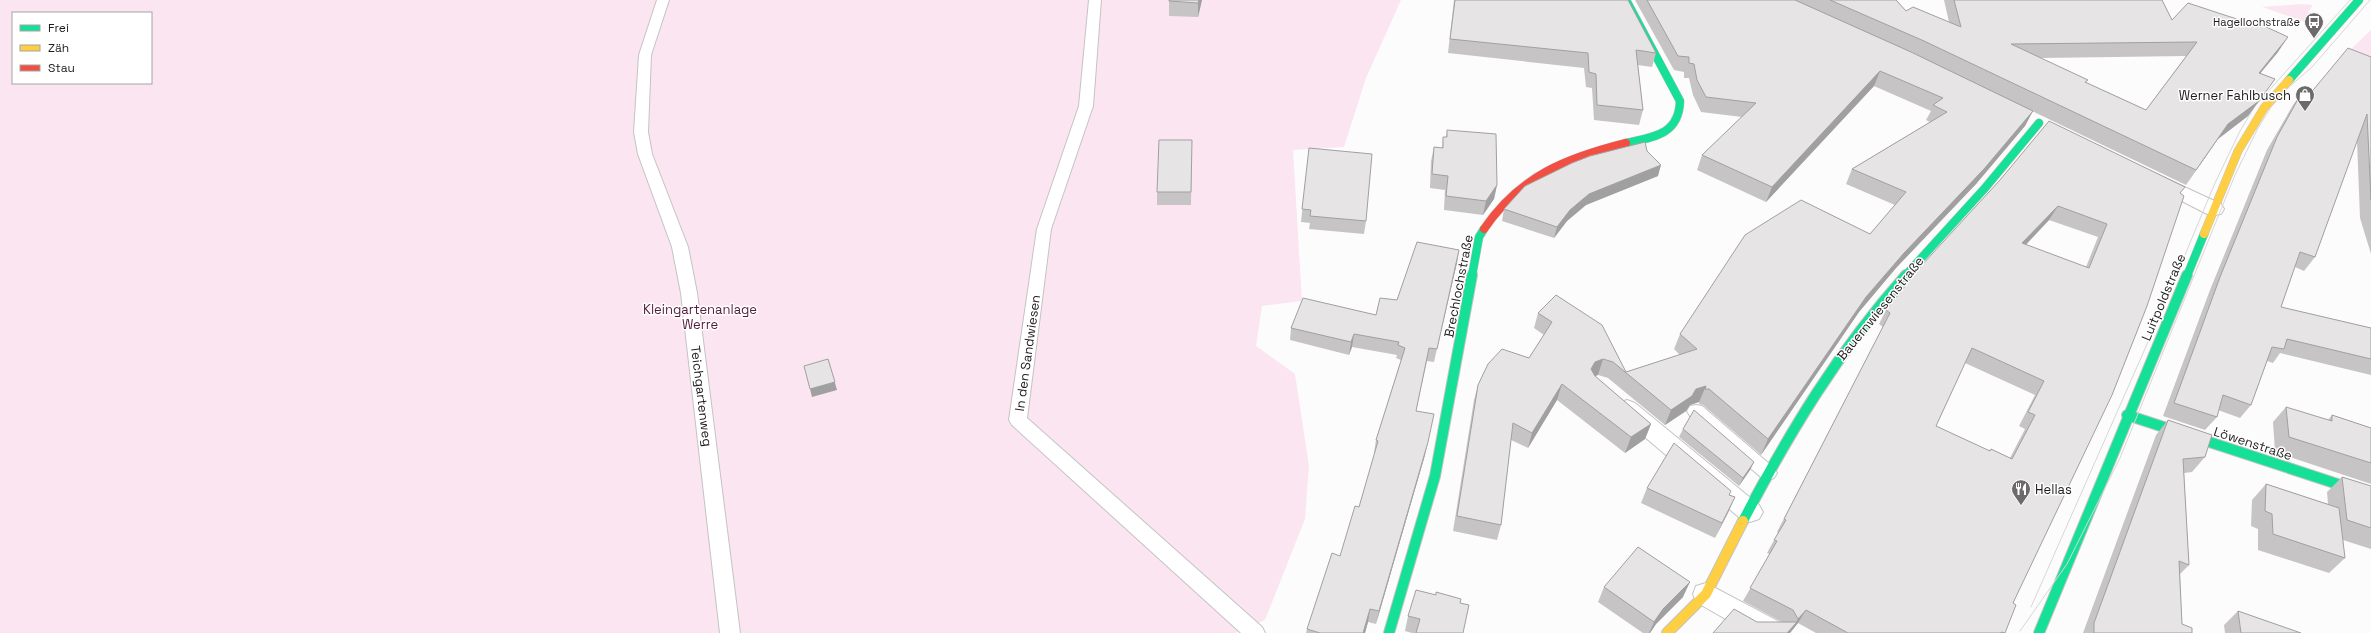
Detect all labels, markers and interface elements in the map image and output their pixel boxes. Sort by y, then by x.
bus stop icon: Hagellochstraße [2303,11,2325,39]
legend [12,12,152,84]
place label: Hagellochstraße [2213,15,2300,29]
text: Frei [48,20,69,36]
text: Zäh [48,40,69,56]
text: Stau [48,60,75,76]
shop icon: Werner Fahlbusch [2294,84,2316,112]
place label: Werner Fahlbusch [2179,87,2291,104]
street label: Brechlochstraße [1440,233,1477,339]
street label: Luitpoldstraße [2138,251,2189,343]
street label: Bauernwiesenstraße [1833,253,1928,364]
street label: In den Sandwiesen [1011,294,1044,412]
park label: Kleingartenanlage Werre [643,301,757,333]
street label: Teichgartenweg [687,345,716,447]
street label: Löwenstraße [2211,423,2294,464]
restaurant icon: Hellas [2010,478,2032,506]
place label: Hellas [2035,481,2072,498]

